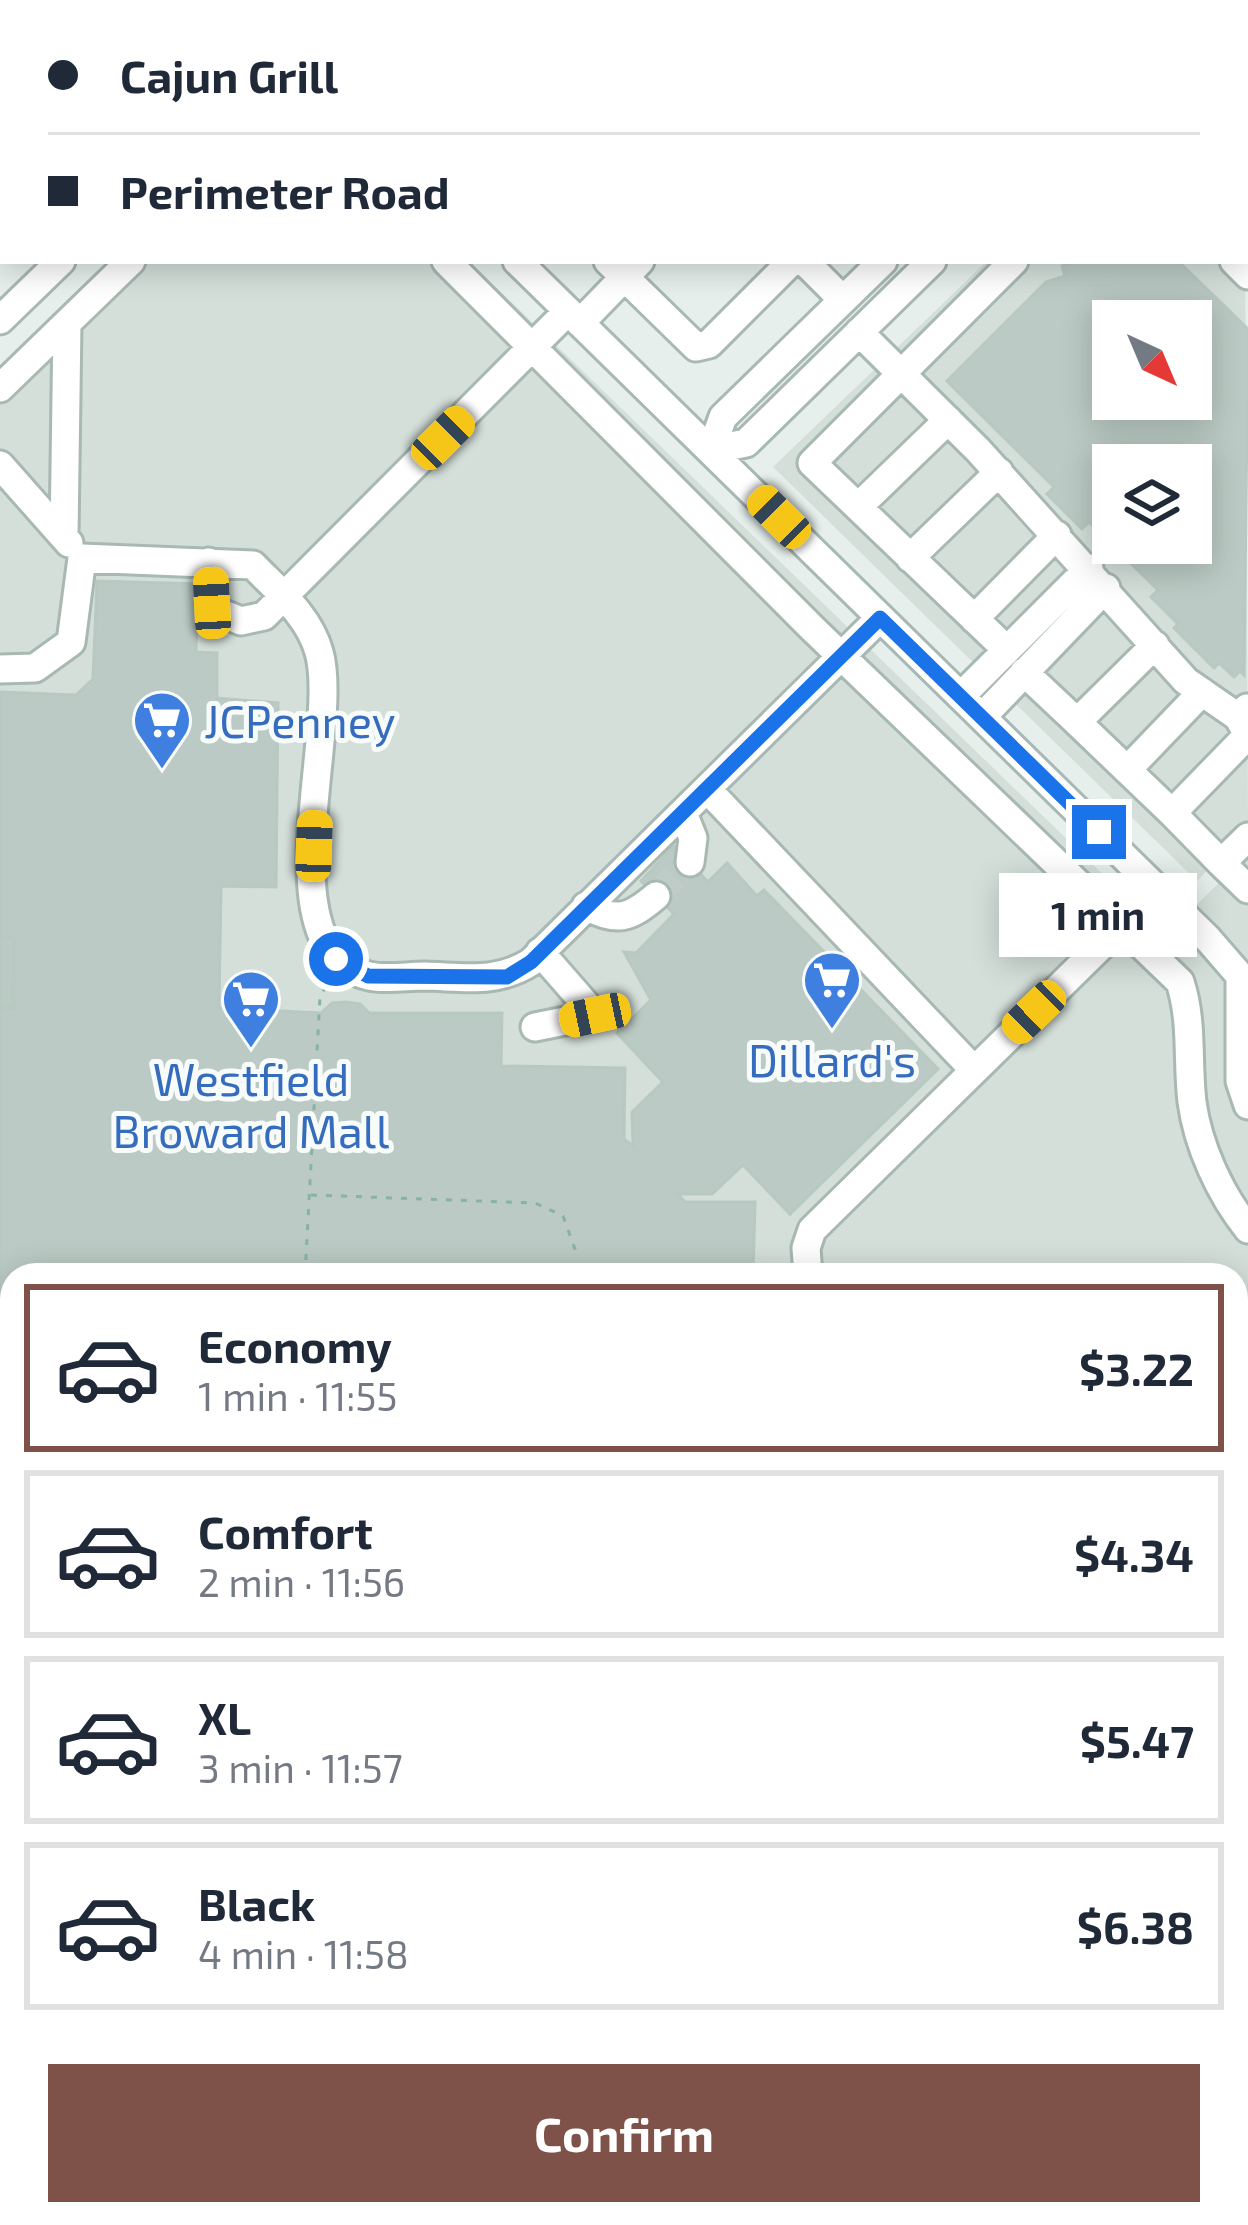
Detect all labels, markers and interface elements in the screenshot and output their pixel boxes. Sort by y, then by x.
text: Cajun Grill [120,48,338,102]
text: Perimeter Road [120,164,450,218]
north arrow [1092,300,1212,420]
map controls [1092,300,1212,564]
car [405,400,481,476]
button: layers [1092,444,1212,564]
car [741,479,817,555]
car [192,566,232,640]
supermarket icon: JCPenney [131,689,193,771]
place label: JCPenney [204,693,396,747]
route end [1072,805,1126,859]
car [295,809,333,883]
callout: 1 min [1000,874,1198,958]
text: 1 min [1051,891,1145,938]
route start [309,932,363,986]
supermarket icon: Dillard's [801,949,863,1031]
supermarket icon: Westfield Broward Mall [220,968,282,1050]
car [996,974,1072,1050]
car [556,990,634,1040]
place label: Dillard's [748,1032,916,1086]
place label: Westfield Broward Mall [113,1051,389,1157]
icon: car [54,1314,162,1422]
text: Economy [198,1318,392,1372]
text: $3.22 [1079,1341,1194,1395]
text: 1 min · 11:55 [198,1372,397,1419]
icon: car [54,1500,162,1608]
text: Comfort [198,1504,373,1558]
text: $4.34 [1074,1527,1194,1581]
text: 2 min · 11:56 [198,1558,405,1605]
icon: car [54,1686,162,1794]
text: XL [198,1690,251,1744]
text: $5.47 [1080,1713,1194,1767]
text: 3 min · 11:57 [198,1744,403,1791]
icon: car [54,1872,162,1980]
text: Black [198,1876,315,1930]
text: $6.38 [1077,1899,1194,1953]
text: 4 min · 11:58 [198,1930,409,1977]
button: Confirm [48,2064,1200,2202]

